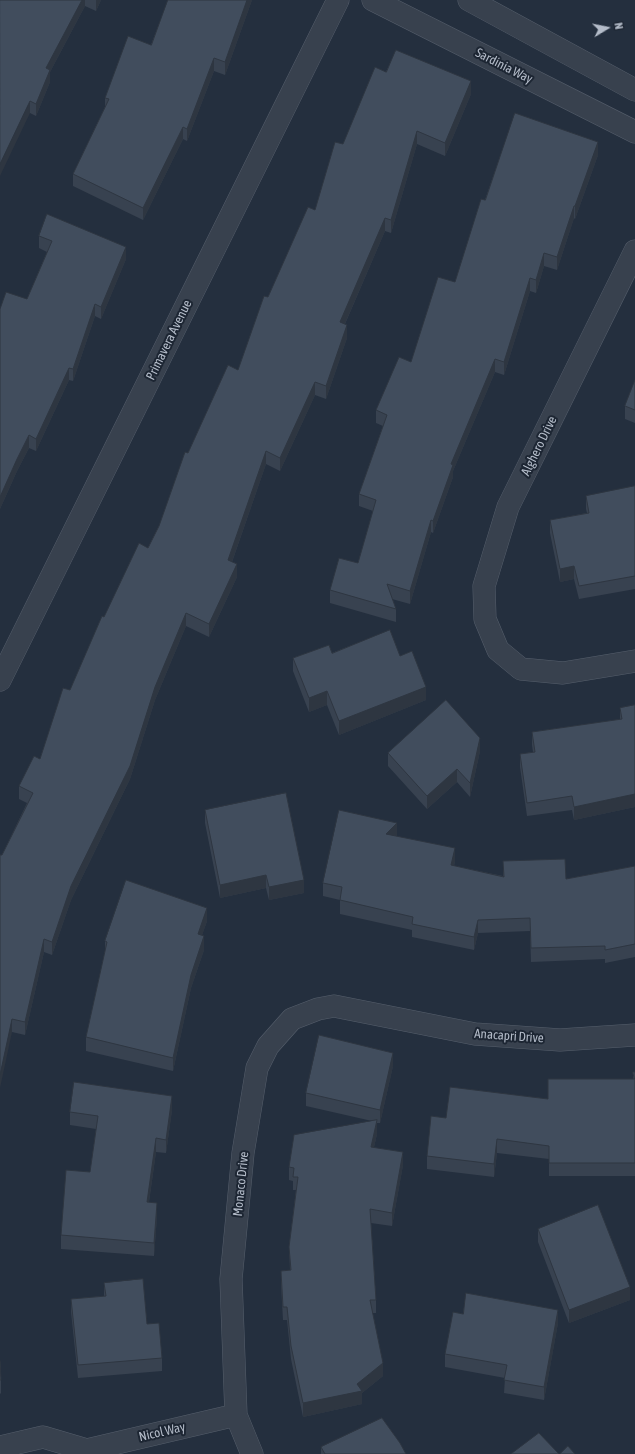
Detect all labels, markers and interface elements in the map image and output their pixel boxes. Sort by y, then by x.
north arrow [587,8,627,48]
text: N [612,22,625,30]
street label: Sardinia Way [473,45,535,87]
street label: Primavera Avenue [143,297,195,383]
street label: Alghero Drive [518,414,560,478]
street label: Anacapri Drive [474,1026,544,1046]
street label: Monaco Drive [230,1151,252,1217]
street label: Nicol Way [137,1419,187,1445]

